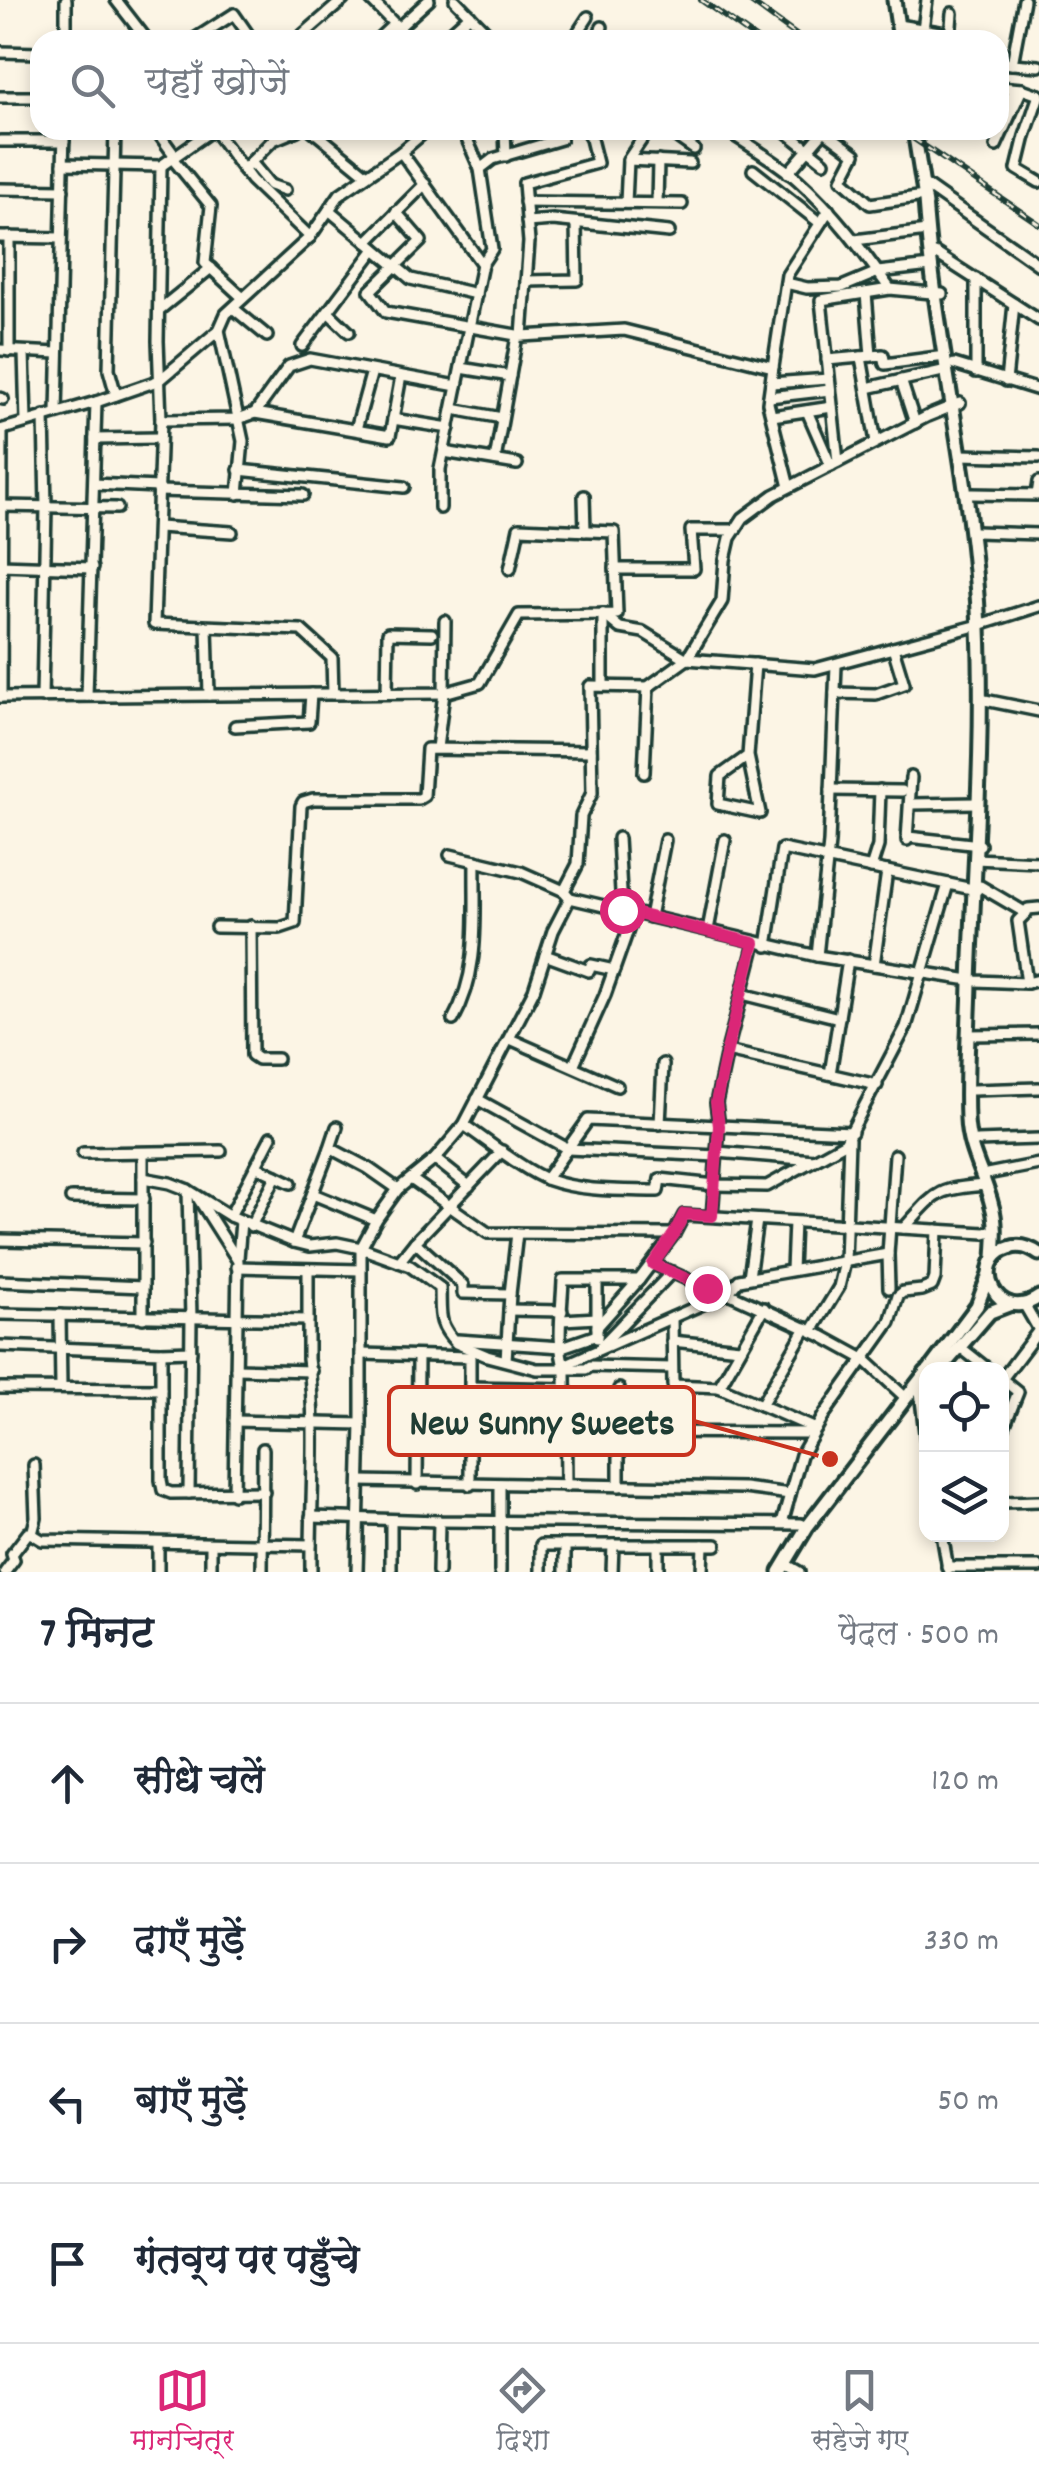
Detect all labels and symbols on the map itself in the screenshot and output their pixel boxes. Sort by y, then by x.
route start [600,888,646,934]
route end [685,1266,731,1312]
callout: New Sunny Sweets [389,1387,694,1455]
text: New Sunny Sweets [409,1399,675,1454]

